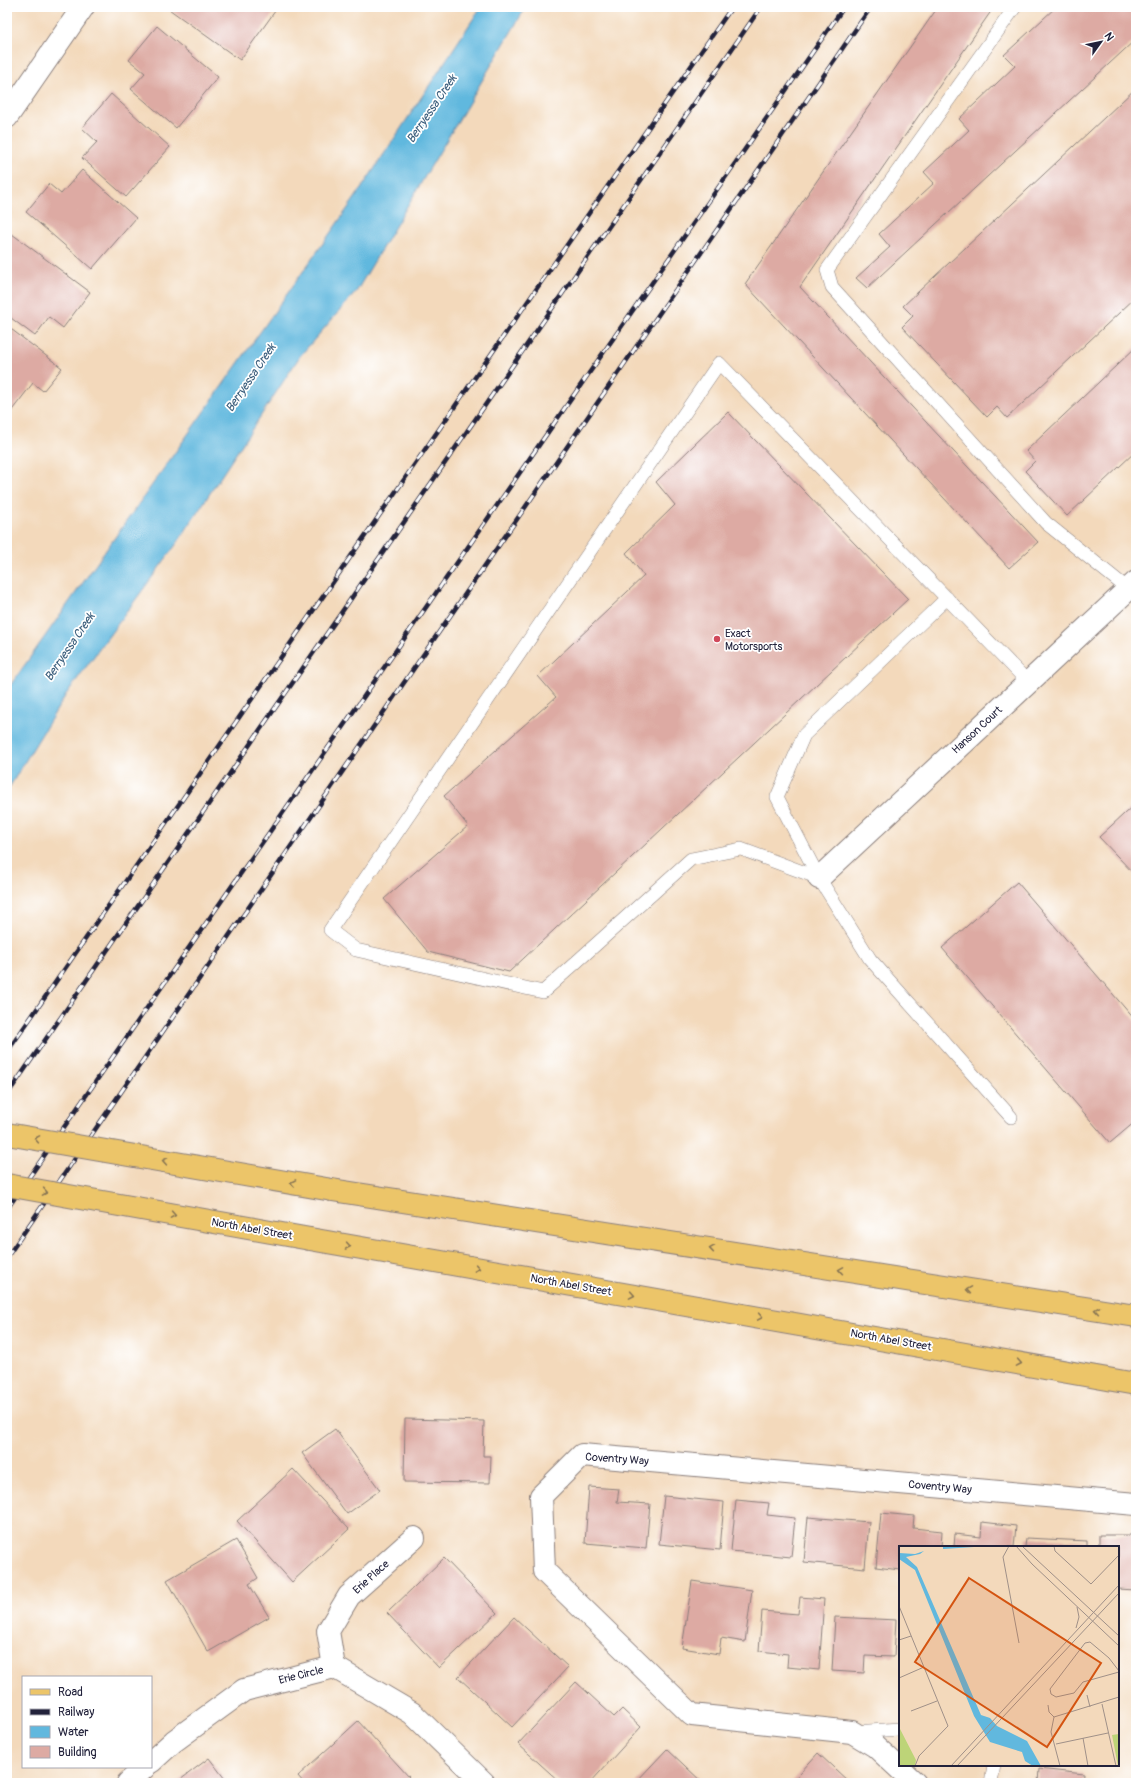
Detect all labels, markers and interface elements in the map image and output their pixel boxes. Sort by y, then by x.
north arrow [1081,22,1121,62]
text: N [1101,30,1117,44]
water label: Berryessa Creek [404,71,461,146]
water label: Berryessa Creek [223,340,280,415]
water label: Berryessa Creek [42,609,99,684]
place label: Exact Motorsports [725,627,782,653]
marker: Exact Motorsports [712,634,722,644]
street label: Hanson Court [949,703,1005,756]
one-way arrow [34,1135,40,1144]
one-way arrow [162,1157,168,1166]
one-way arrow [290,1179,297,1188]
one-way arrow [42,1187,48,1195]
one-way arrow [170,1210,176,1218]
street label: North Abel Street [210,1215,294,1243]
one-way arrow [345,1241,352,1250]
one-way arrow [709,1246,715,1254]
one-way arrow [473,1263,480,1272]
one-way arrow [838,1266,844,1274]
street label: North Abel Street [529,1271,613,1299]
one-way arrow [966,1286,972,1295]
one-way arrow [629,1290,635,1299]
one-way arrow [1094,1306,1101,1315]
one-way arrow [757,1313,763,1321]
street label: North Abel Street [849,1326,933,1354]
one-way arrow [1016,1358,1022,1366]
street label: Coventry Way [585,1450,649,1468]
street label: Coventry Way [908,1478,973,1496]
inset map [899,1546,1119,1766]
street label: Erie Place [350,1557,392,1597]
street label: Erie Circle [277,1663,325,1687]
legend [22,1676,152,1768]
text: Road [58,1685,83,1700]
text: Railway [58,1705,94,1720]
text: Water [58,1725,89,1740]
text: Building [58,1745,97,1760]

